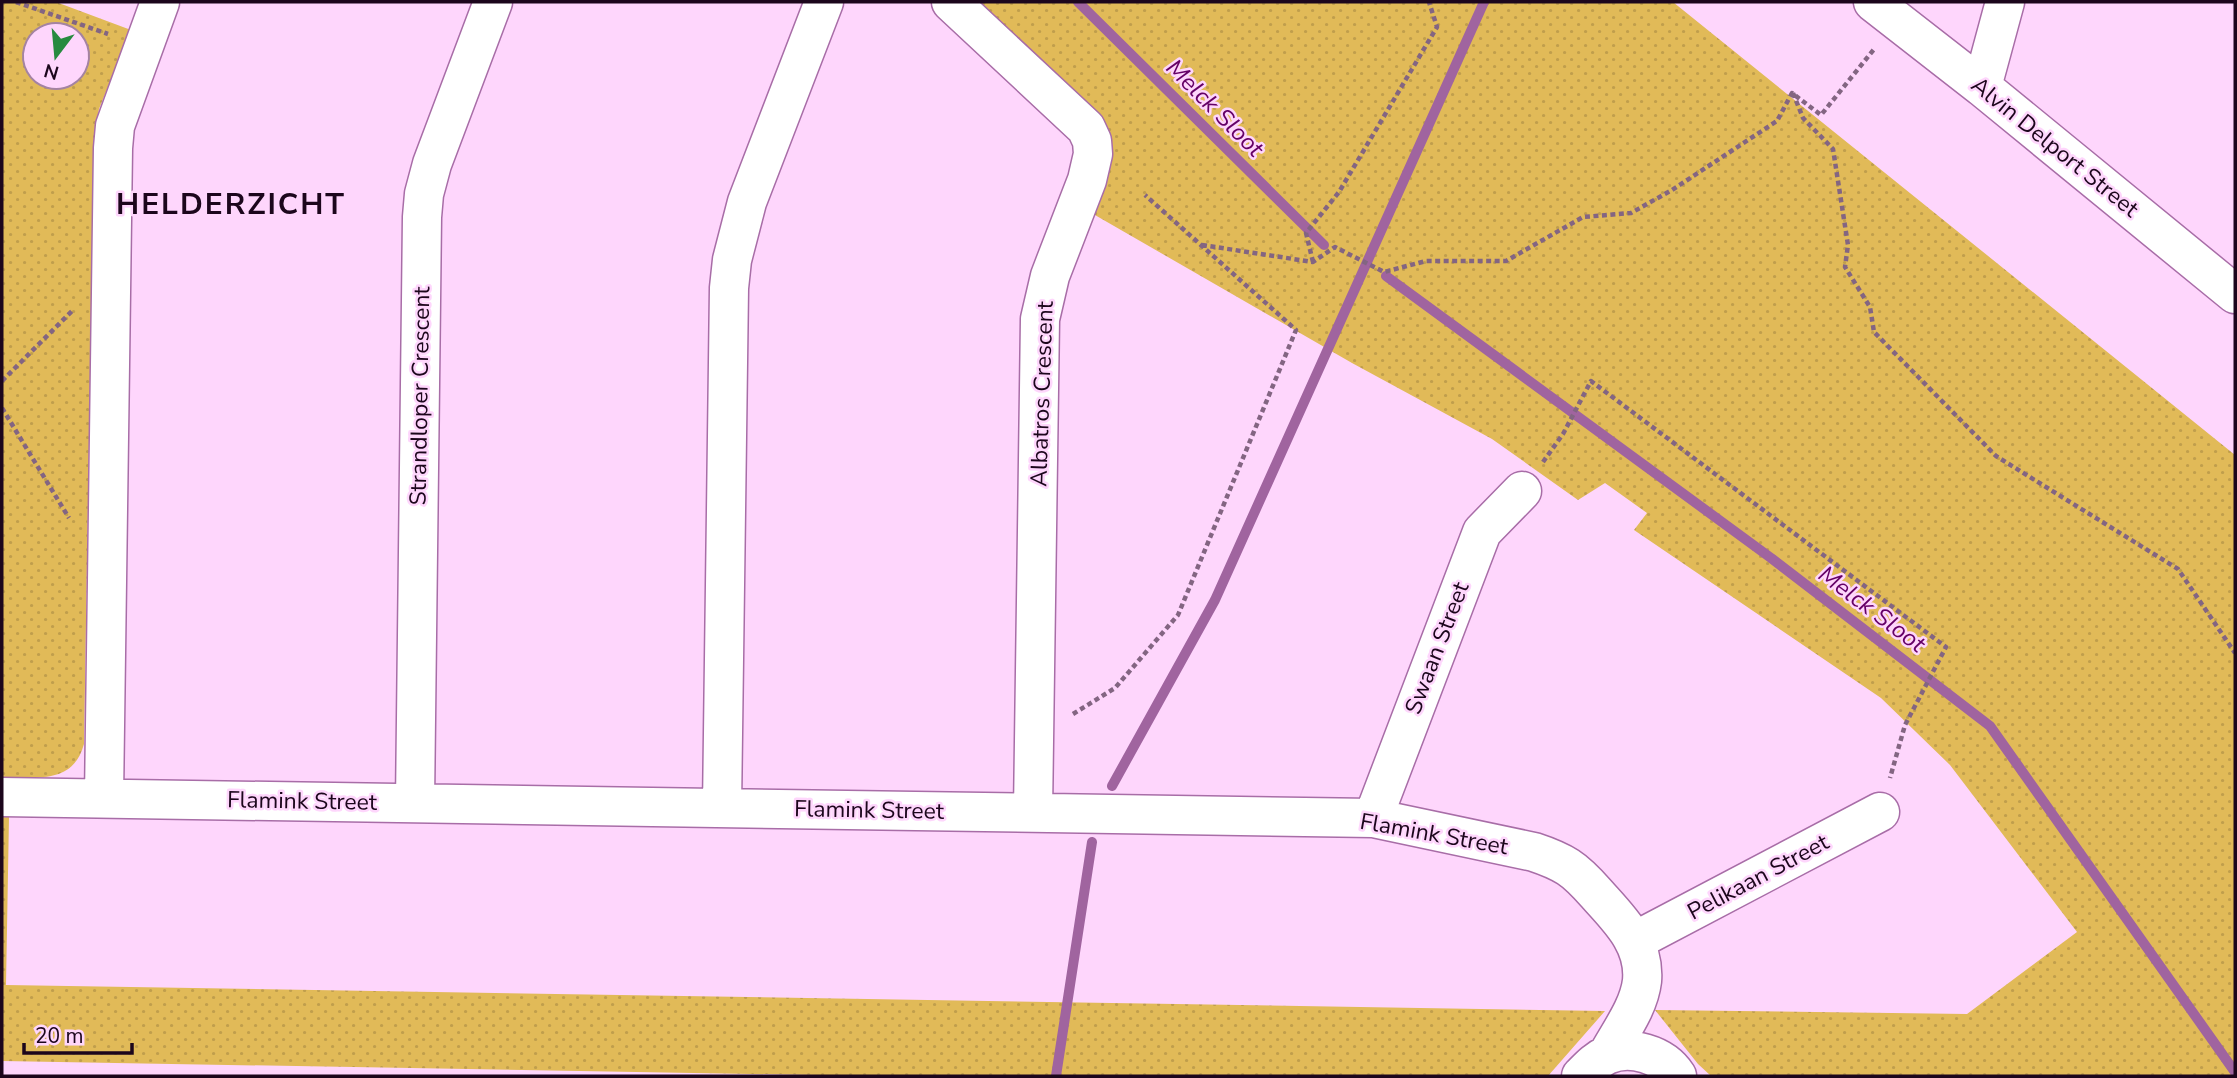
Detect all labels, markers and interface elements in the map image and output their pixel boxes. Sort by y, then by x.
north arrow [21,21,91,91]
water label: Melck Sloot [1159,52,1271,164]
text: N [41,57,62,86]
street label: Alvin Delport Street [1965,70,2146,225]
district label: HELDERZICHT [116,184,346,225]
street label: Strandloper Crescent [403,285,437,506]
street label: Albatros Crescent [1023,300,1061,487]
water label: Melck Sloot [1812,558,1933,660]
street label: Swaan Street [1398,577,1477,719]
street label: Flamink Street [227,784,378,818]
street label: Flamink Street [794,793,945,827]
street label: Flamink Street [1358,806,1511,862]
street label: Pelikaan Street [1682,826,1835,927]
scale bar [24,1012,133,1056]
text: 20 m [35,1022,84,1050]

